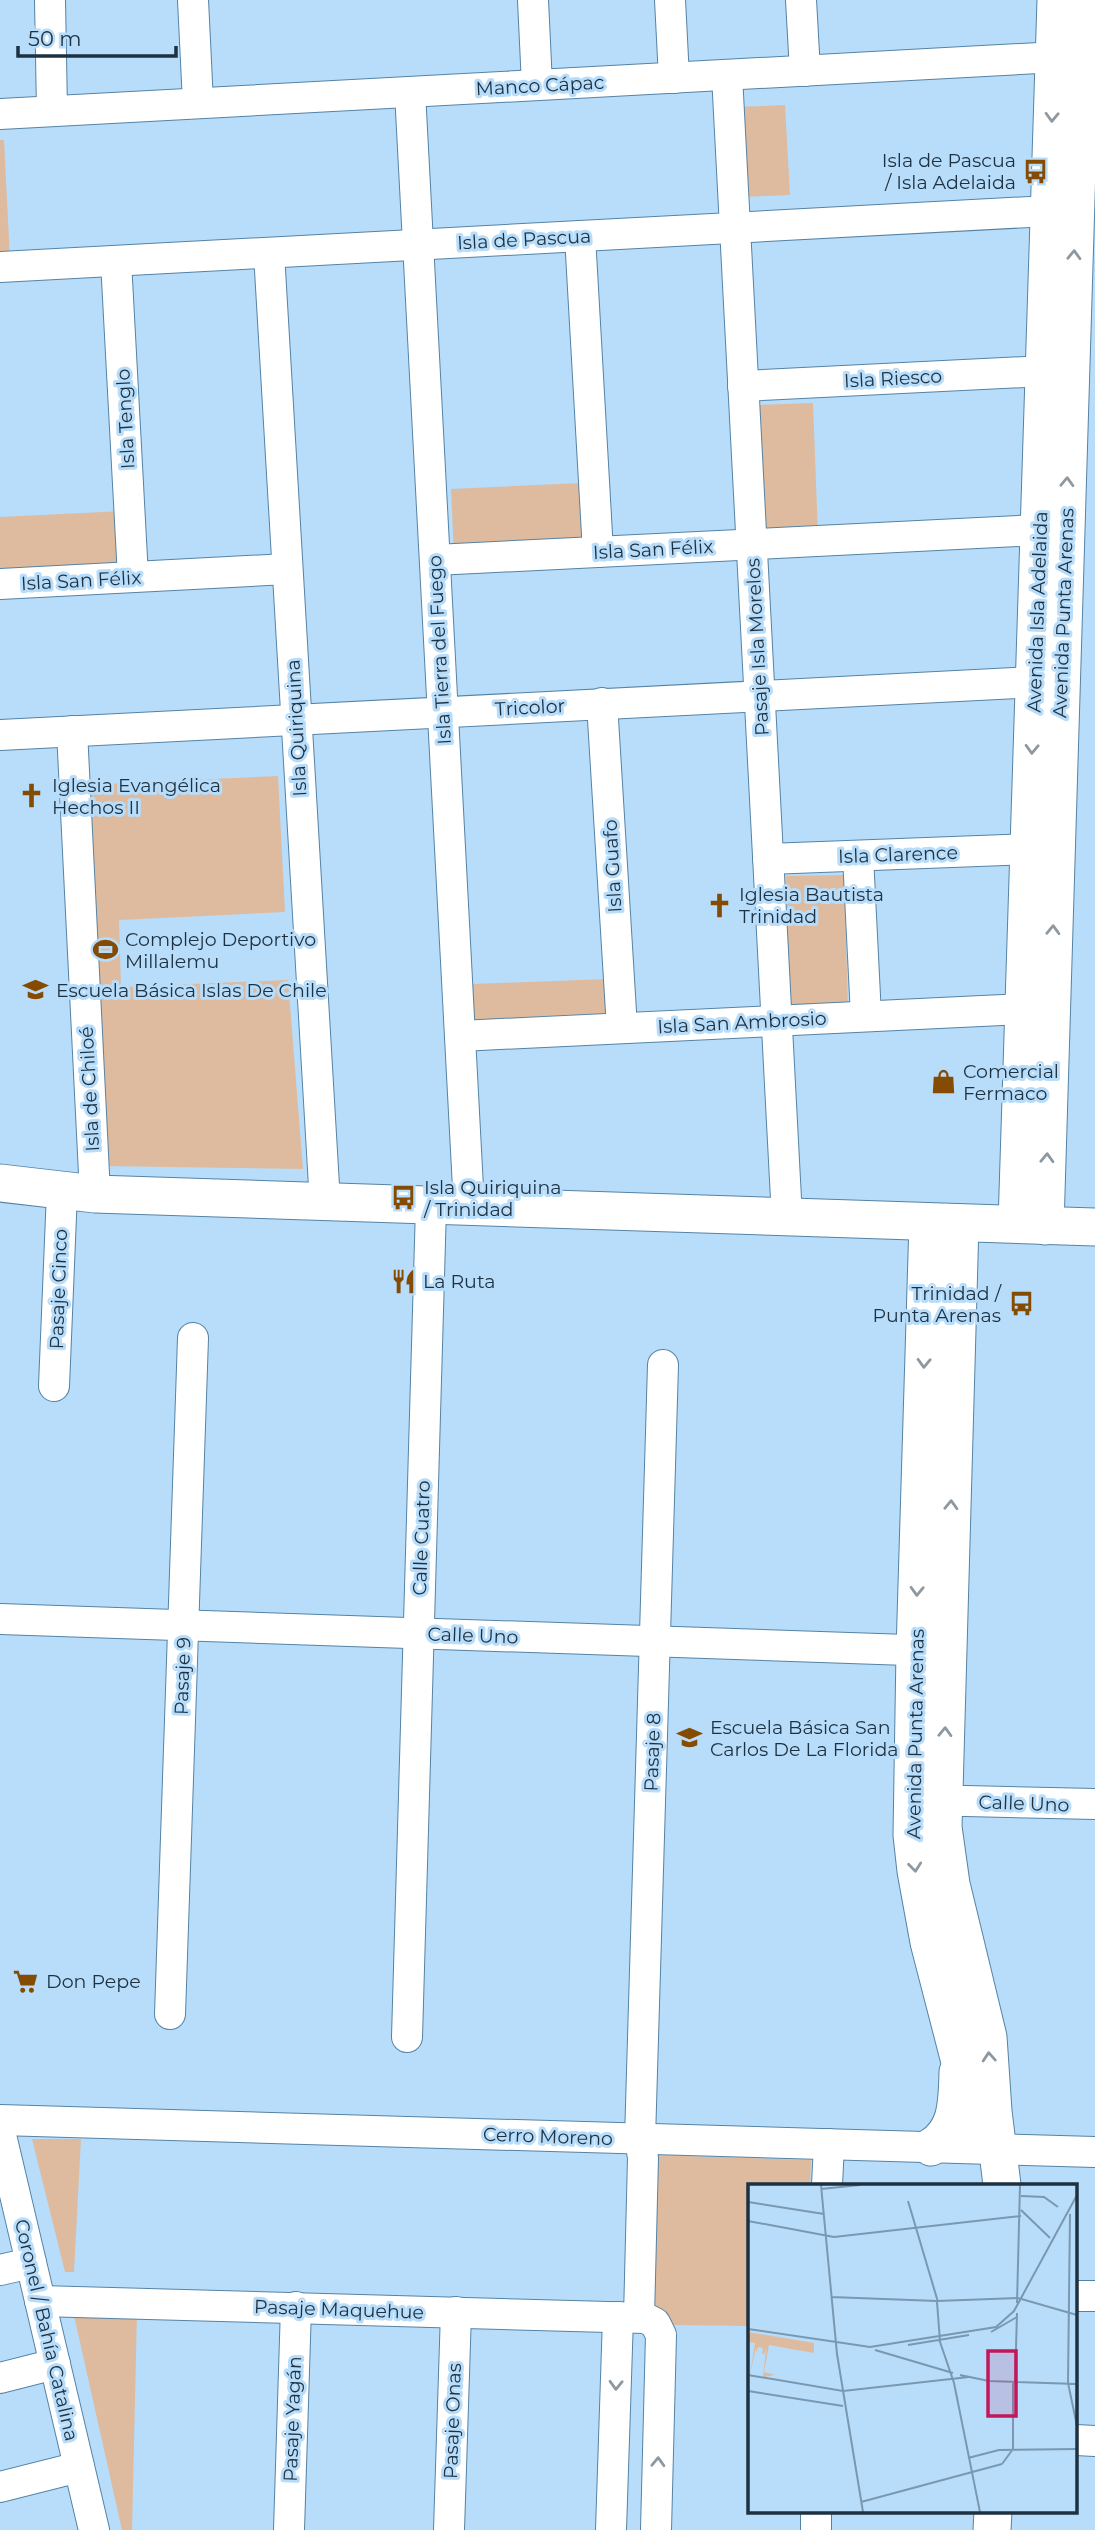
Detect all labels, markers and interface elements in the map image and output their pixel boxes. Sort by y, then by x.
scale bar [18,14,175,58]
text: 50 m [28,26,82,51]
street label: Manco Cápac [475,71,605,100]
one-way arrow [1044,112,1059,123]
place label: Isla de Pascua / Isla Adelaida [882,149,1016,194]
bus stop icon: Isla de Pascua / Isla Adelaida [1022,157,1050,185]
street label: Isla de Pascua [456,225,592,254]
one-way arrow [1066,249,1082,260]
street label: Isla Riesco [843,364,943,393]
street label: Isla Tenglo [111,368,140,470]
one-way arrow [1059,477,1075,487]
street label: Avenida Punta Arenas [1048,508,1079,718]
street label: Avenida Isla Adelaida [1022,511,1053,713]
street label: Isla San Félix [592,535,714,564]
street label: Isla Tierra del Fuego [423,555,456,745]
street label: Pasaje Isla Morelos [741,557,774,737]
street label: Isla San Félix [20,566,142,595]
street label: Isla Quiriquina [281,659,312,797]
street label: Tricolor [494,694,566,721]
one-way arrow [1025,744,1040,755]
place label: Iglesia Evangélica Hechos II [52,774,221,819]
church icon: Iglesia Evangélica Hechos II [18,782,46,810]
street label: Isla Guafo [599,819,626,913]
street label: Isla Clarence [838,841,958,868]
place label: Iglesia Bautista Trinidad [739,883,884,928]
church icon: Iglesia Bautista Trinidad [705,891,733,919]
one-way arrow [1046,924,1061,935]
place label: Complejo Deportivo Millalemu [125,928,316,973]
sports icon: Complejo Deportivo Millalemu [91,936,119,964]
school or university icon: Escuela Básica Islas De Chile [22,976,50,1004]
place label: Escuela Básica Islas De Chile [56,979,327,1002]
street label: Isla San Ambrosio [657,1007,827,1038]
street label: Isla de Chiloé [75,1026,104,1152]
place label: Comercial Fermaco [963,1060,1059,1105]
shop icon: Comercial Fermaco [929,1068,957,1096]
one-way arrow [1039,1152,1054,1163]
place label: Isla Quiriquina / Trinidad [423,1176,562,1221]
bus stop icon: Isla Quiriquina / Trinidad [390,1184,418,1212]
street label: Pasaje Cinco [45,1228,72,1350]
restaurant icon: La Ruta [389,1267,417,1295]
place label: La Ruta [423,1270,495,1293]
place label: Trinidad / Punta Arenas [872,1282,1003,1327]
bus stop icon: Trinidad / Punta Arenas [1007,1290,1035,1318]
one-way arrow [916,1359,932,1369]
street label: Calle Cuatro [408,1480,435,1596]
one-way arrow [944,1499,959,1510]
one-way arrow [909,1585,924,1596]
street label: Calle Uno [427,1622,519,1649]
street label: Avenida Punta Arenas [902,1629,929,1839]
street label: Pasaje 9 [170,1636,195,1716]
street label: Pasaje 8 [640,1712,665,1792]
place label: Escuela Básica San Carlos De La Florida [710,1716,899,1761]
school or university icon: Escuela Básica San Carlos De La Florida [676,1724,704,1752]
one-way arrow [937,1726,952,1737]
street label: Calle Uno [978,1790,1070,1817]
one-way arrow [908,1861,923,1873]
supermarket icon: Don Pepe [12,1967,40,1995]
place label: Don Pepe [46,1970,141,1993]
one-way arrow [982,2051,997,2062]
street label: Cerro Moreno [483,2123,613,2150]
inset map [748,2184,1078,2512]
street label: Coronel / Bahía Catalina [10,2217,83,2443]
street label: Pasaje Maquehue [253,2295,424,2324]
street label: Pasaje Yagán [279,2356,306,2482]
street label: Pasaje Onas [439,2363,466,2479]
one-way arrow [608,2380,623,2391]
one-way arrow [650,2456,666,2467]

